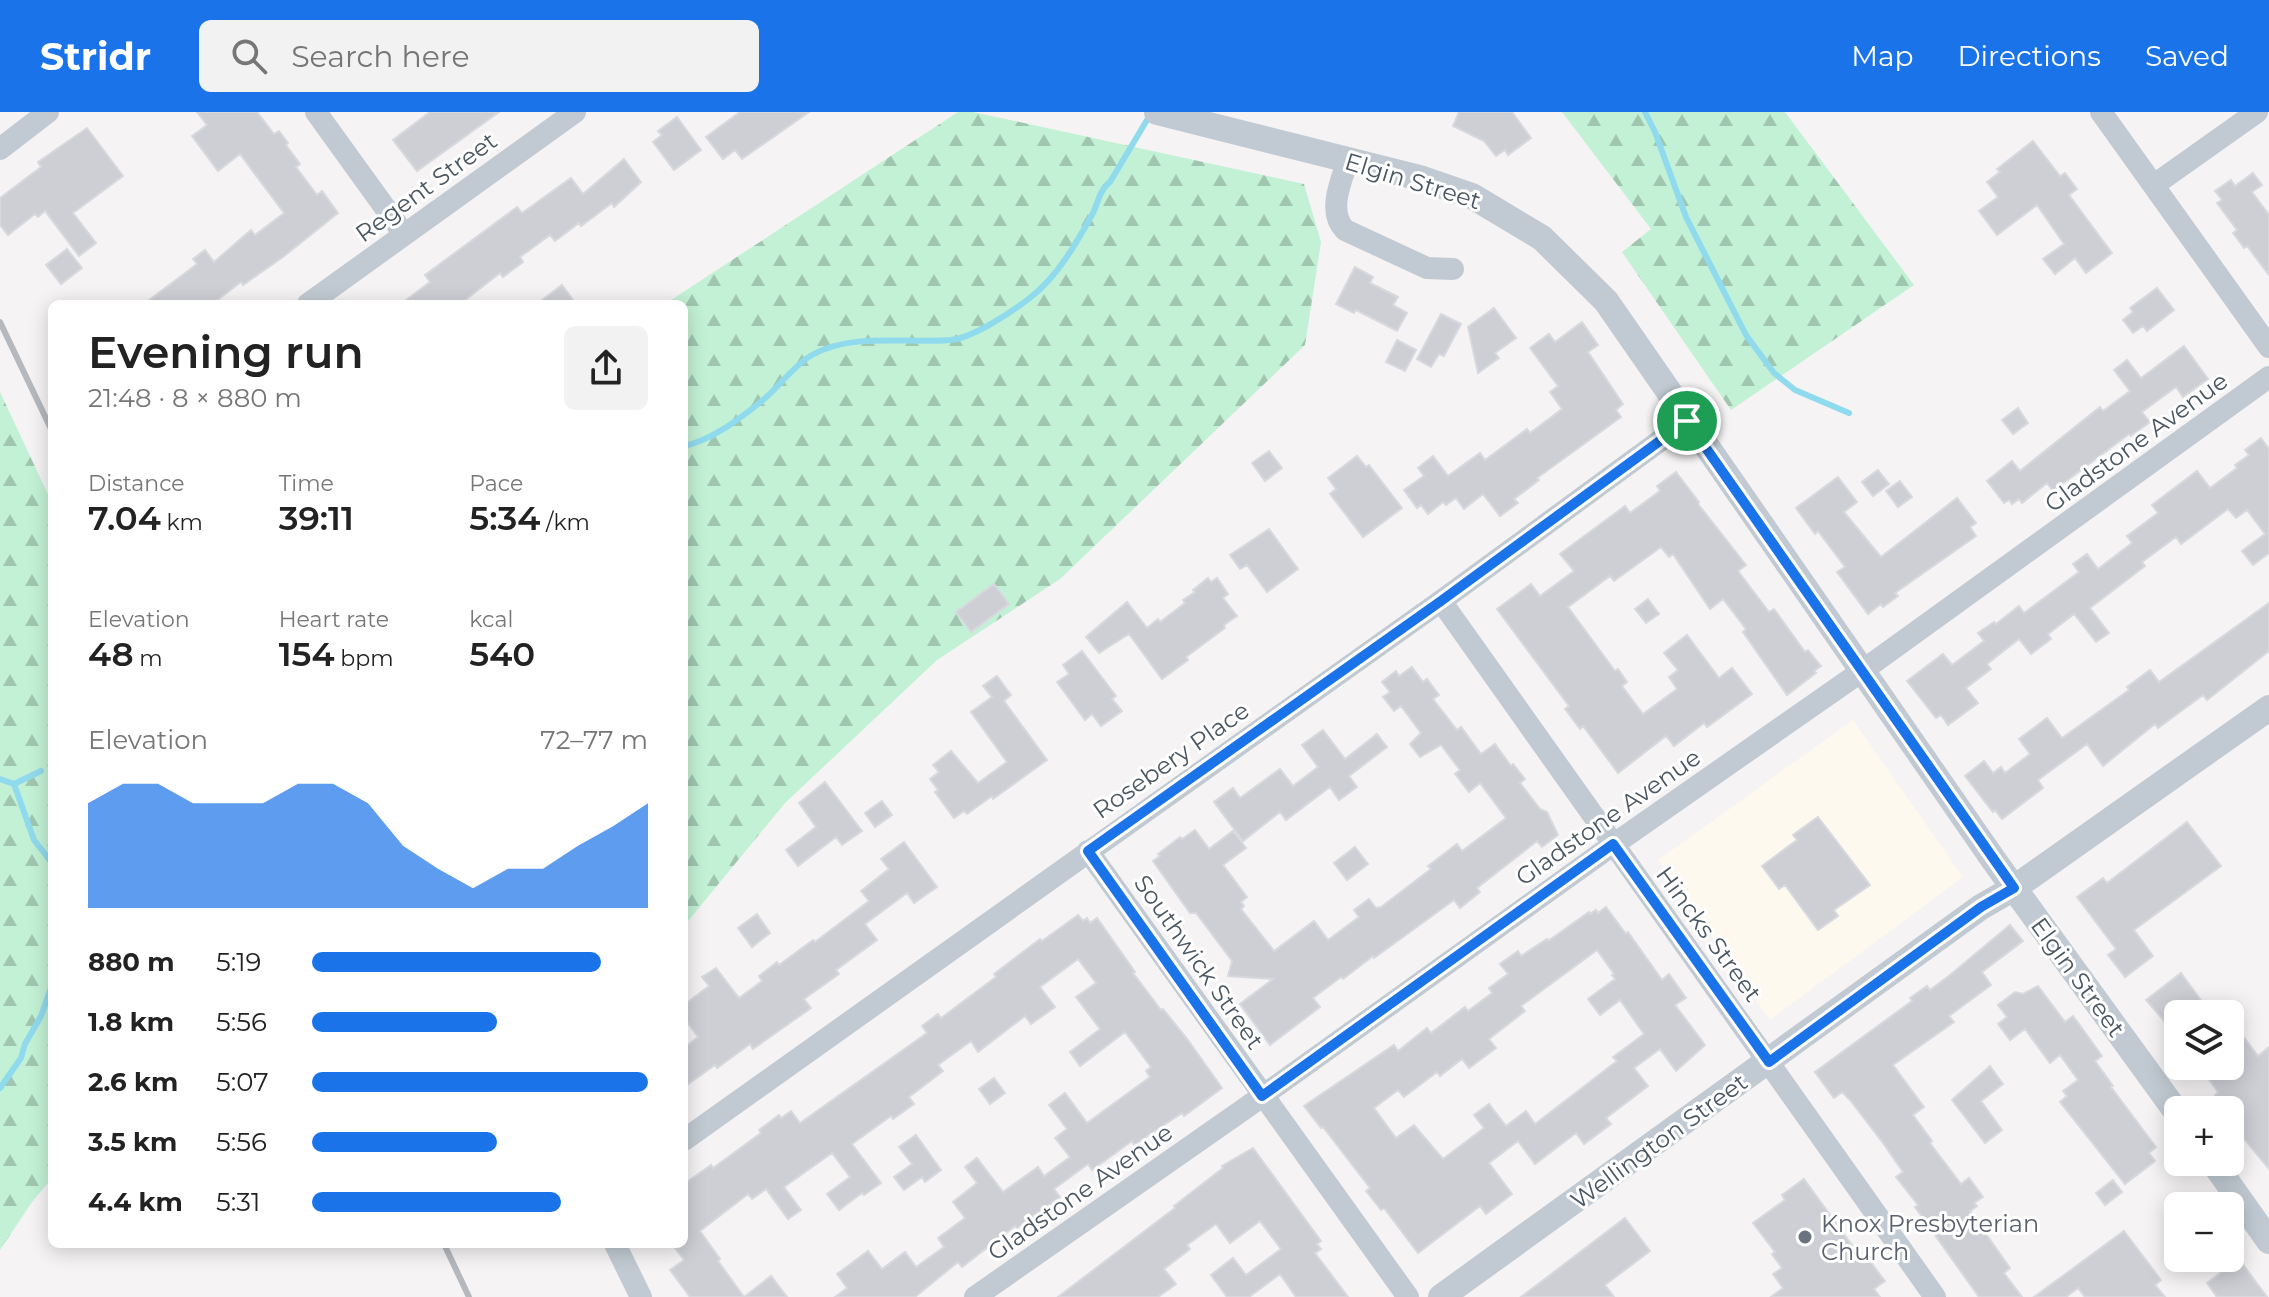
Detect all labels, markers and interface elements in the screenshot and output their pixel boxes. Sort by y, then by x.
search box [199,20,759,92]
text: Stridr [40,33,151,80]
icon: search [227,34,271,78]
text: Search here [291,38,470,75]
text: Map [1851,39,1913,73]
text: Directions [1957,39,2101,73]
text: Saved [2145,39,2229,73]
street label: Regent Street [350,126,503,248]
street label: Elgin Street [1342,147,1485,215]
text: Evening run [88,325,364,379]
button: share [564,326,648,410]
street label: Gladstone Avenue [2039,366,2233,518]
text: 21:48 · 8 × 880 m [88,382,302,414]
pin [1653,387,1721,455]
icon: arrive [1665,399,1709,443]
text: Distance [88,470,185,497]
text: Time [279,470,334,497]
text: Pace [469,470,523,497]
text: 7.04 [88,497,161,539]
text: 39:11 [279,497,354,539]
text: 5:34 [469,497,540,539]
text: km [161,509,203,536]
text: /km [540,509,590,536]
text: Elevation [88,606,190,633]
text: Heart rate [279,606,389,633]
text: kcal [469,606,513,633]
text: 48 [88,633,134,675]
text: 154 [279,633,335,675]
text: 540 [469,633,535,675]
text: m [134,645,163,672]
text: bpm [335,645,394,672]
street label: Rosebery Place [1087,695,1255,825]
text: Elevation [88,724,208,756]
text: 72–77 m [540,724,648,756]
street label: Gladstone Avenue [1510,742,1706,892]
street label: Hincks Street [1650,861,1768,1007]
street label: Southwick Street [1128,869,1270,1055]
street label: Elgin Street [2025,912,2131,1043]
text: 880 m [88,946,175,978]
text: 5:19 [216,946,261,978]
map controls [2164,1000,2244,1272]
button: layers [2164,1000,2244,1080]
text: 1.8 km [88,1006,174,1038]
text: 5:56 [216,1006,267,1038]
text: 2.6 km [88,1066,178,1098]
text: 5:07 [216,1066,269,1098]
street label: Wellington Street [1565,1067,1753,1215]
button: + [2164,1096,2244,1176]
street label: Gladstone Avenue [982,1117,1178,1267]
text: 3.5 km [88,1126,177,1158]
text: 5:56 [216,1126,267,1158]
text: 4.4 km [88,1186,183,1218]
text: 5:31 [216,1186,260,1218]
button: − [2164,1192,2244,1272]
place label: Knox Presbyterian Church [1821,1209,2039,1266]
marker: Knox Presbyterian Church [1796,1228,1814,1246]

